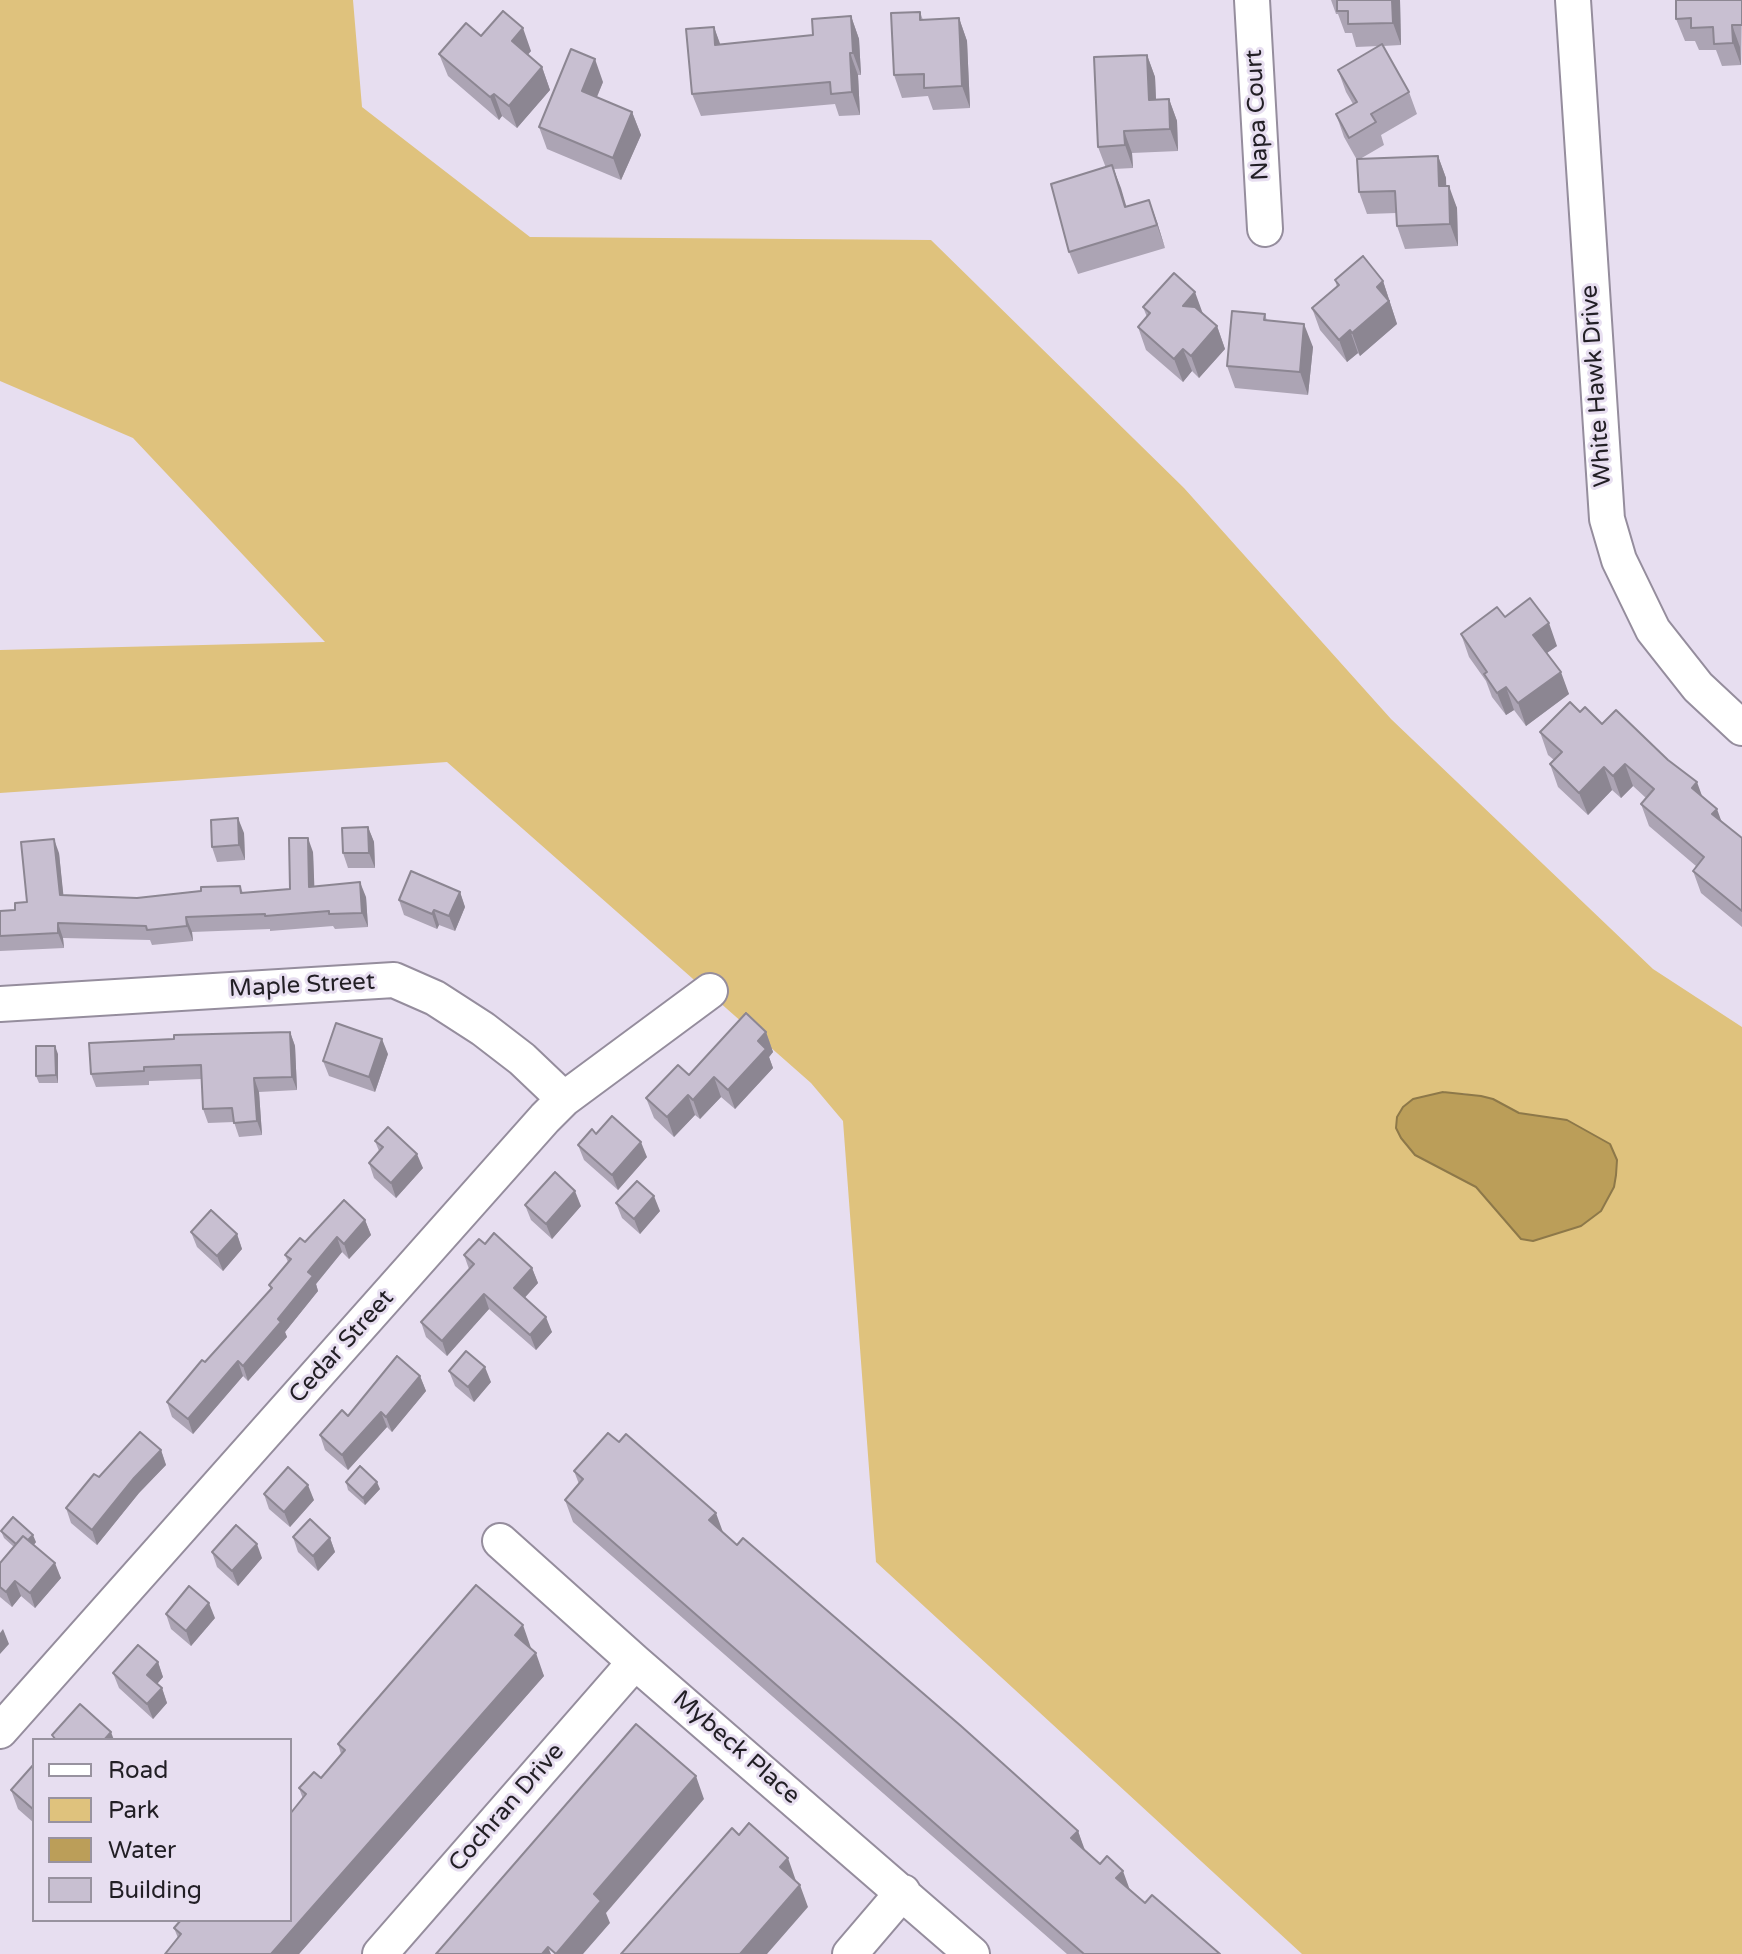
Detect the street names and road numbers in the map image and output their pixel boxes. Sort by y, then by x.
street label: Napa Court [1240,49,1276,181]
street label: White Hawk Drive [1576,284,1618,488]
street label: Maple Street [228,968,376,1004]
street label: Cedar Street [284,1284,400,1410]
street label: Mybeck Place [667,1685,805,1811]
street label: Cochran Drive [443,1738,571,1878]

